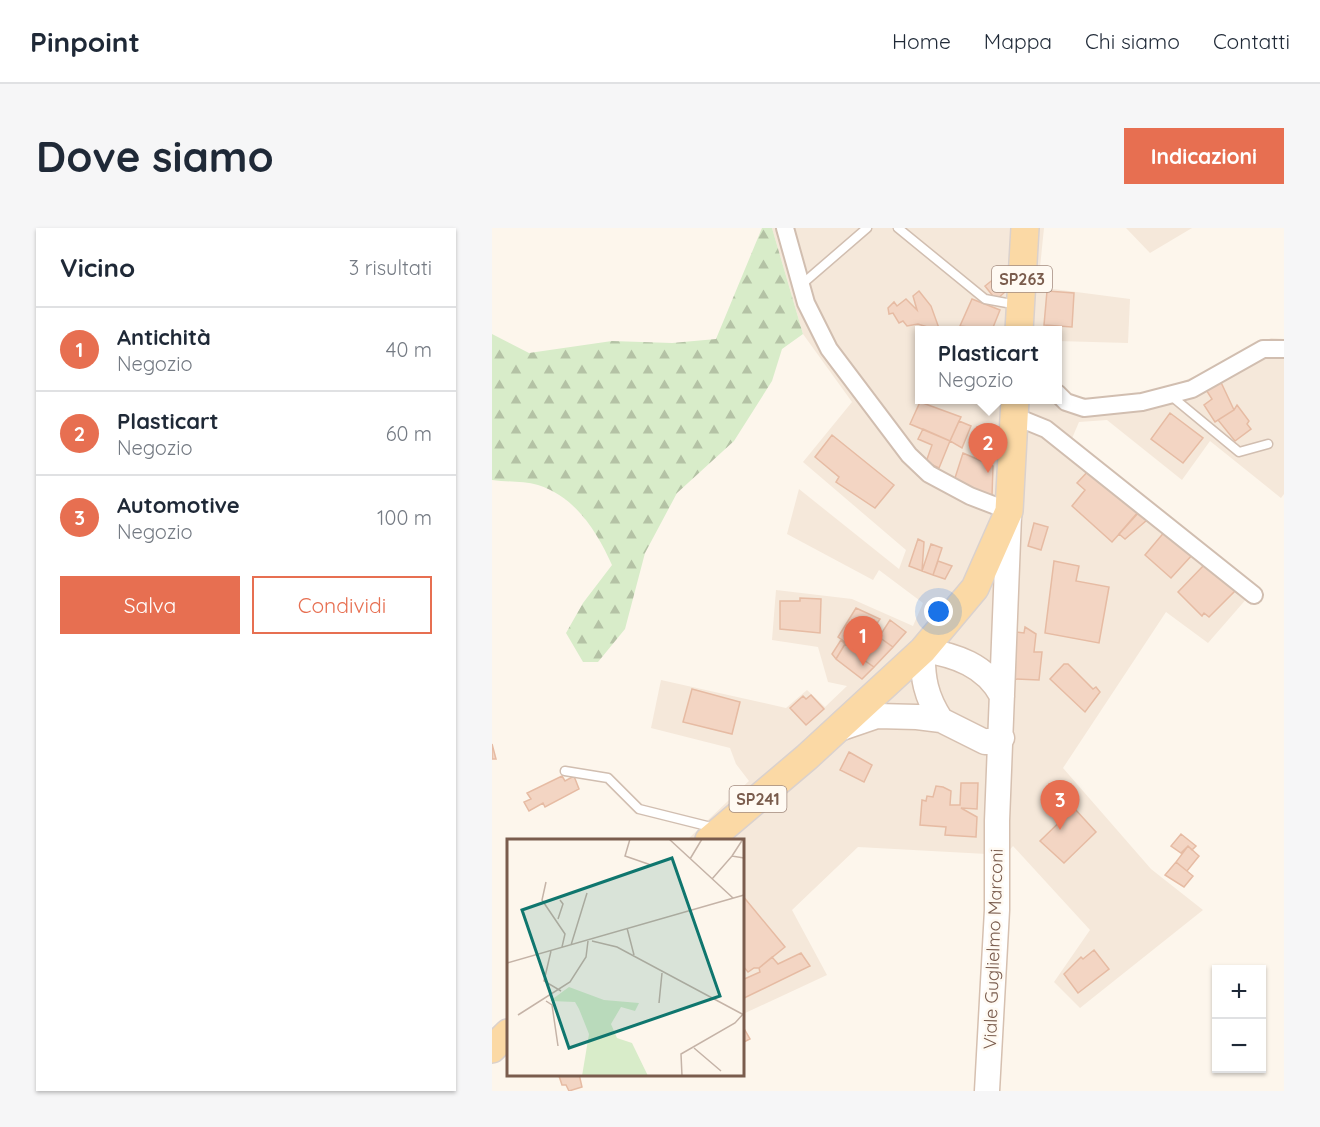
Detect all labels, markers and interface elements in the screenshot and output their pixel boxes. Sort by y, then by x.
text: Pinpoint [30,24,140,59]
text: Home [892,28,951,54]
text: Mappa [984,28,1052,54]
text: Chi siamo [1085,28,1180,54]
text: Contatti [1213,28,1290,54]
button: Indicazioni [1124,128,1284,184]
text: Dove siamo [36,130,274,183]
text: Vicino [60,251,135,284]
text: 3 risultati [349,255,432,280]
road number: SP263 [992,266,1052,292]
text: Antichità [117,323,211,351]
popup [915,326,1062,404]
text: 1 [76,337,83,362]
text: 40 m [386,337,432,362]
text: Plasticart [938,339,1039,367]
text: Negozio [117,351,193,376]
text: Negozio [938,367,1013,392]
text: Plasticart [117,407,219,435]
text: 2 [74,421,85,446]
text: 60 m [386,421,432,446]
pin: 2 [968,424,1008,473]
text: Negozio [117,435,193,460]
text: Automotive [117,491,240,519]
text: 3 [74,505,85,530]
text: 100 m [377,505,432,530]
text: Negozio [117,519,193,544]
button: Salva [60,576,240,634]
button: Condividi [252,576,432,634]
your location [924,597,953,626]
pin: 1 [844,616,883,666]
pin: 3 [1040,780,1080,830]
road number: SP241 [730,786,786,812]
inset map [507,839,744,1076]
street label: Viale Guglielmo Marconi [978,848,1008,1050]
map controls [1212,965,1266,1073]
button: + [1212,965,1266,1019]
button: − [1212,1019,1266,1073]

